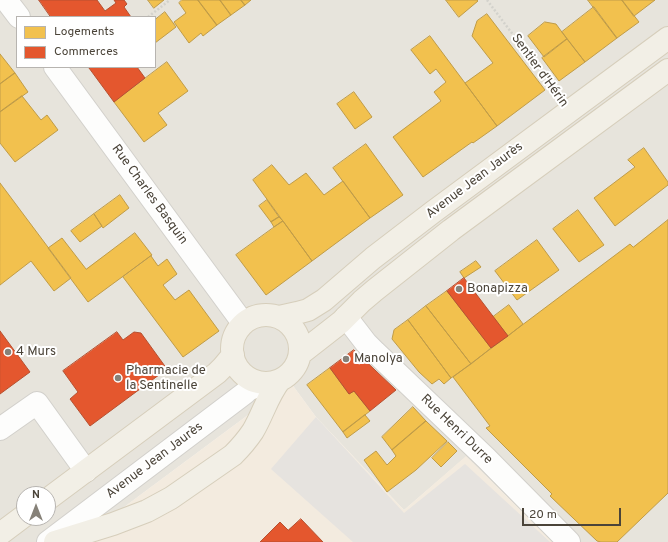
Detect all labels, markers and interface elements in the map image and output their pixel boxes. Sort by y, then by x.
legend [16,16,156,68]
text: Logements [54,24,114,40]
street label: Sentier d'Hérin [507,31,571,111]
text: Commerces [54,44,118,60]
street label: Avenue Jean Jaurès [423,139,527,223]
street label: Rue Charles Basquin [108,142,190,248]
place label: Bonapizza [467,281,528,297]
marker: Bonapizza [454,284,464,294]
place label: 4 Murs [16,344,56,360]
marker: 4 Murs [3,347,13,357]
place label: Manolya [354,351,403,367]
marker: Manolya [341,354,351,364]
place label: Pharmacie de la Sentinelle [126,363,206,394]
marker: Pharmacie de la Sentinelle [113,373,123,383]
street label: Rue Henri Durre [417,392,495,468]
street label: Avenue Jean Jaurès [103,419,207,503]
north arrow [16,486,56,526]
text: N [32,488,40,502]
scale bar [524,500,623,526]
text: 20 m [529,507,557,523]

